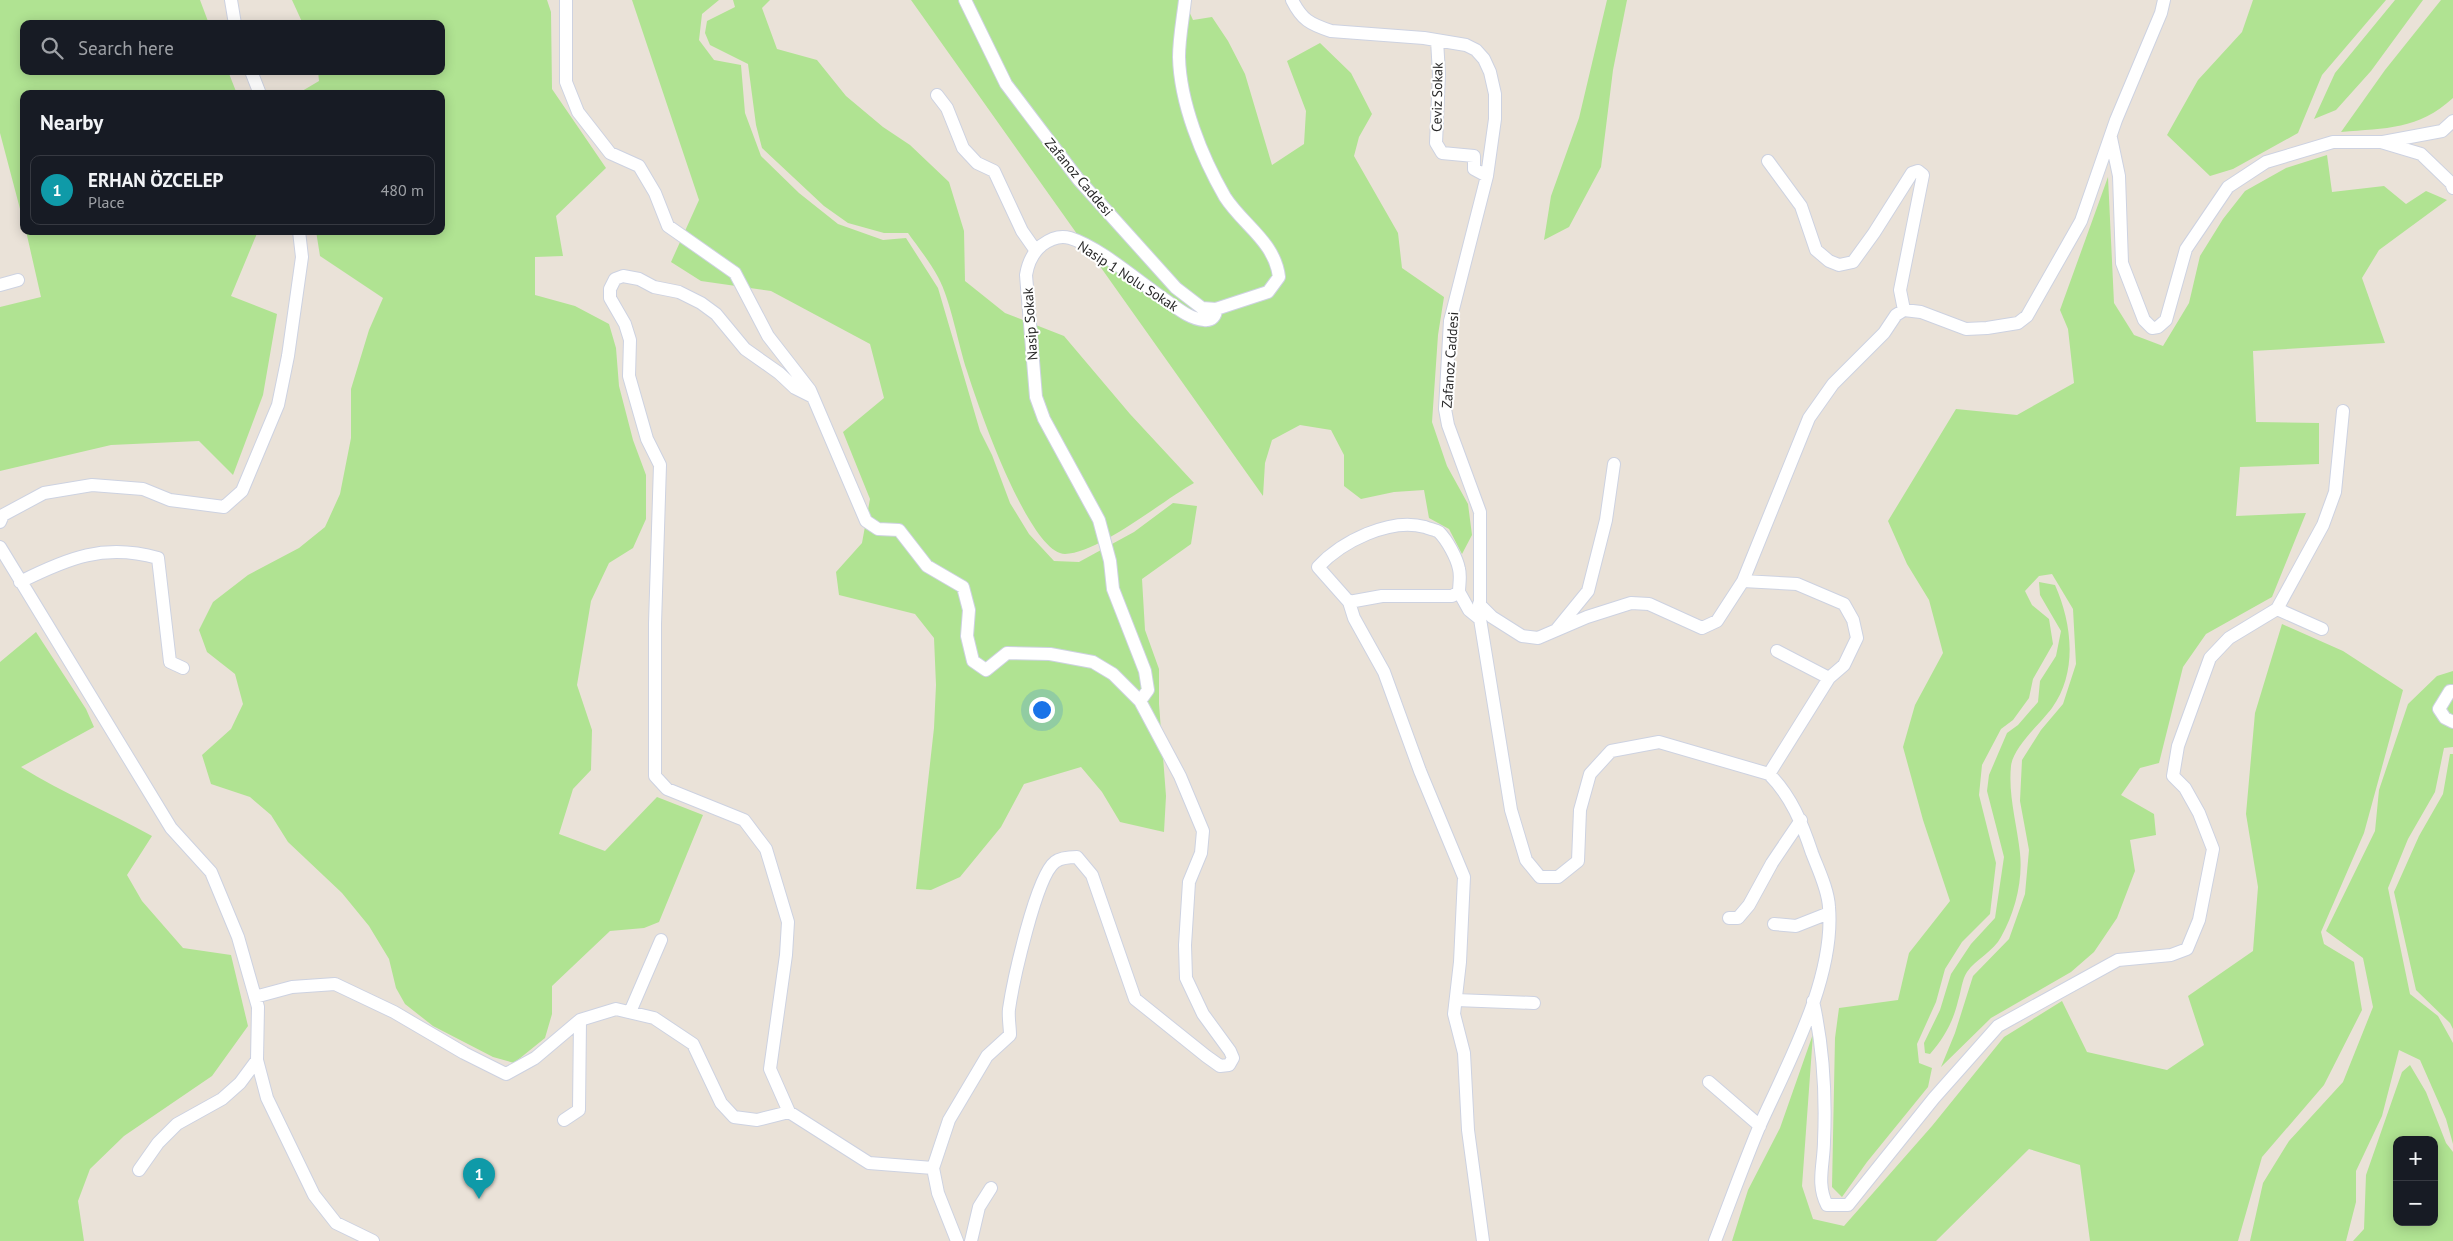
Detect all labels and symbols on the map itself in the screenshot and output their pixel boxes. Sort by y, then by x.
street label: Ceviz Sokak [1427,62,1447,132]
street label: Zafanoz Caddesi [1041,134,1117,220]
street label: Nasip 1 Nolu Sokak [1074,237,1182,315]
street label: Nasip Sokak [1018,287,1042,361]
street label: Zafanoz Caddesi [1438,311,1462,409]
your location [1029,697,1055,723]
pin: 1 [463,1158,495,1199]

